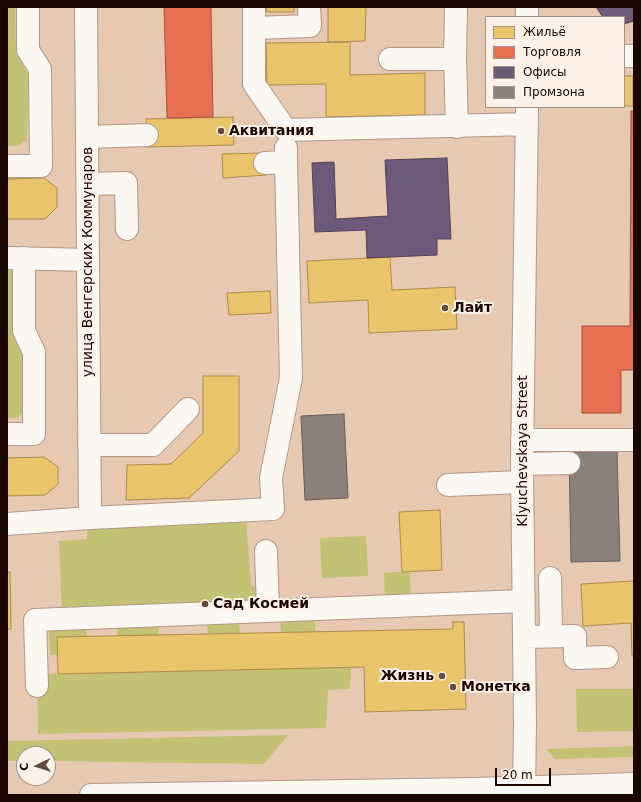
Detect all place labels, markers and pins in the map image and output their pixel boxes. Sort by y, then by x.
place label: Аквитания [229,123,314,139]
marker: Аквитания [216,126,226,136]
place label: Лайт [453,300,492,316]
marker: Лайт [440,303,450,313]
place label: Сад Космей [213,596,309,612]
marker: Сад Космей [200,599,210,609]
place label: Жизнь [380,668,434,684]
marker: Жизнь [437,671,447,681]
place label: Монетка [461,679,531,695]
marker: Монетка [448,682,458,692]

